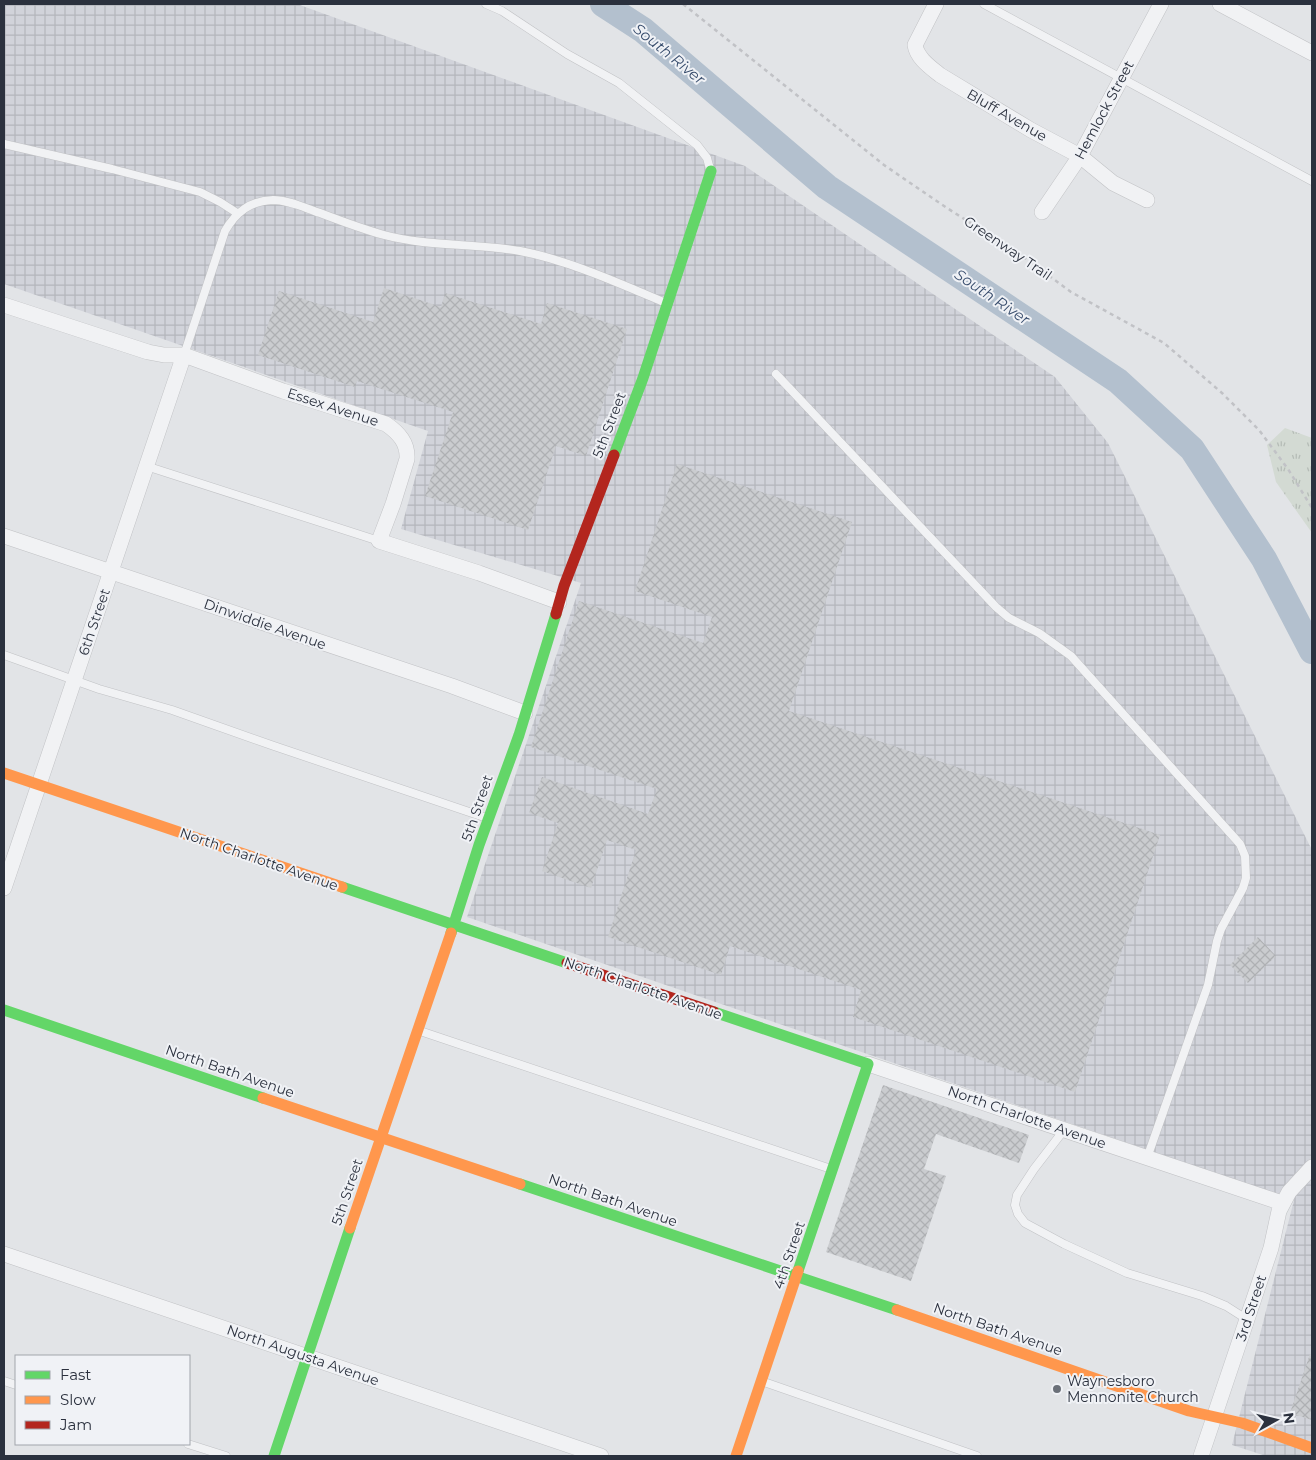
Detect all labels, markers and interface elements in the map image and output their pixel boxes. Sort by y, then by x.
water label: South River [630,19,710,89]
street label: Hemlock Street [1070,57,1138,163]
street label: Bluff Avenue [964,85,1050,145]
street label: Greenway Trail [960,212,1056,284]
water label: South River [951,264,1034,329]
street label: Essex Avenue [285,384,381,430]
street label: 5th Street [588,389,630,460]
street label: 6th Street [74,586,114,658]
street label: Dinwiddie Avenue [201,595,329,653]
street label: 5th Street [457,772,497,844]
street label: North Charlotte Avenue [177,823,341,895]
street label: North Charlotte Avenue [561,952,725,1024]
street label: North Bath Avenue [163,1040,297,1102]
street label: North Charlotte Avenue [945,1081,1109,1153]
street label: 5th Street [327,1156,367,1228]
street label: North Bath Avenue [546,1169,680,1231]
street label: 4th Street [769,1218,809,1291]
street label: 3rd Street [1232,1272,1270,1344]
street label: North Bath Avenue [931,1298,1065,1360]
street label: North Augusta Avenue [224,1320,382,1390]
legend [15,1355,190,1445]
text: Fast [60,1365,91,1384]
place label: Waynesboro Mennonite Church [1067,1372,1199,1406]
marker: Waynesboro Mennonite Church [1051,1383,1063,1395]
text: Slow [60,1390,96,1409]
north arrow [1251,1395,1301,1445]
text: N [1279,1411,1299,1425]
text: Jam [59,1415,92,1434]

